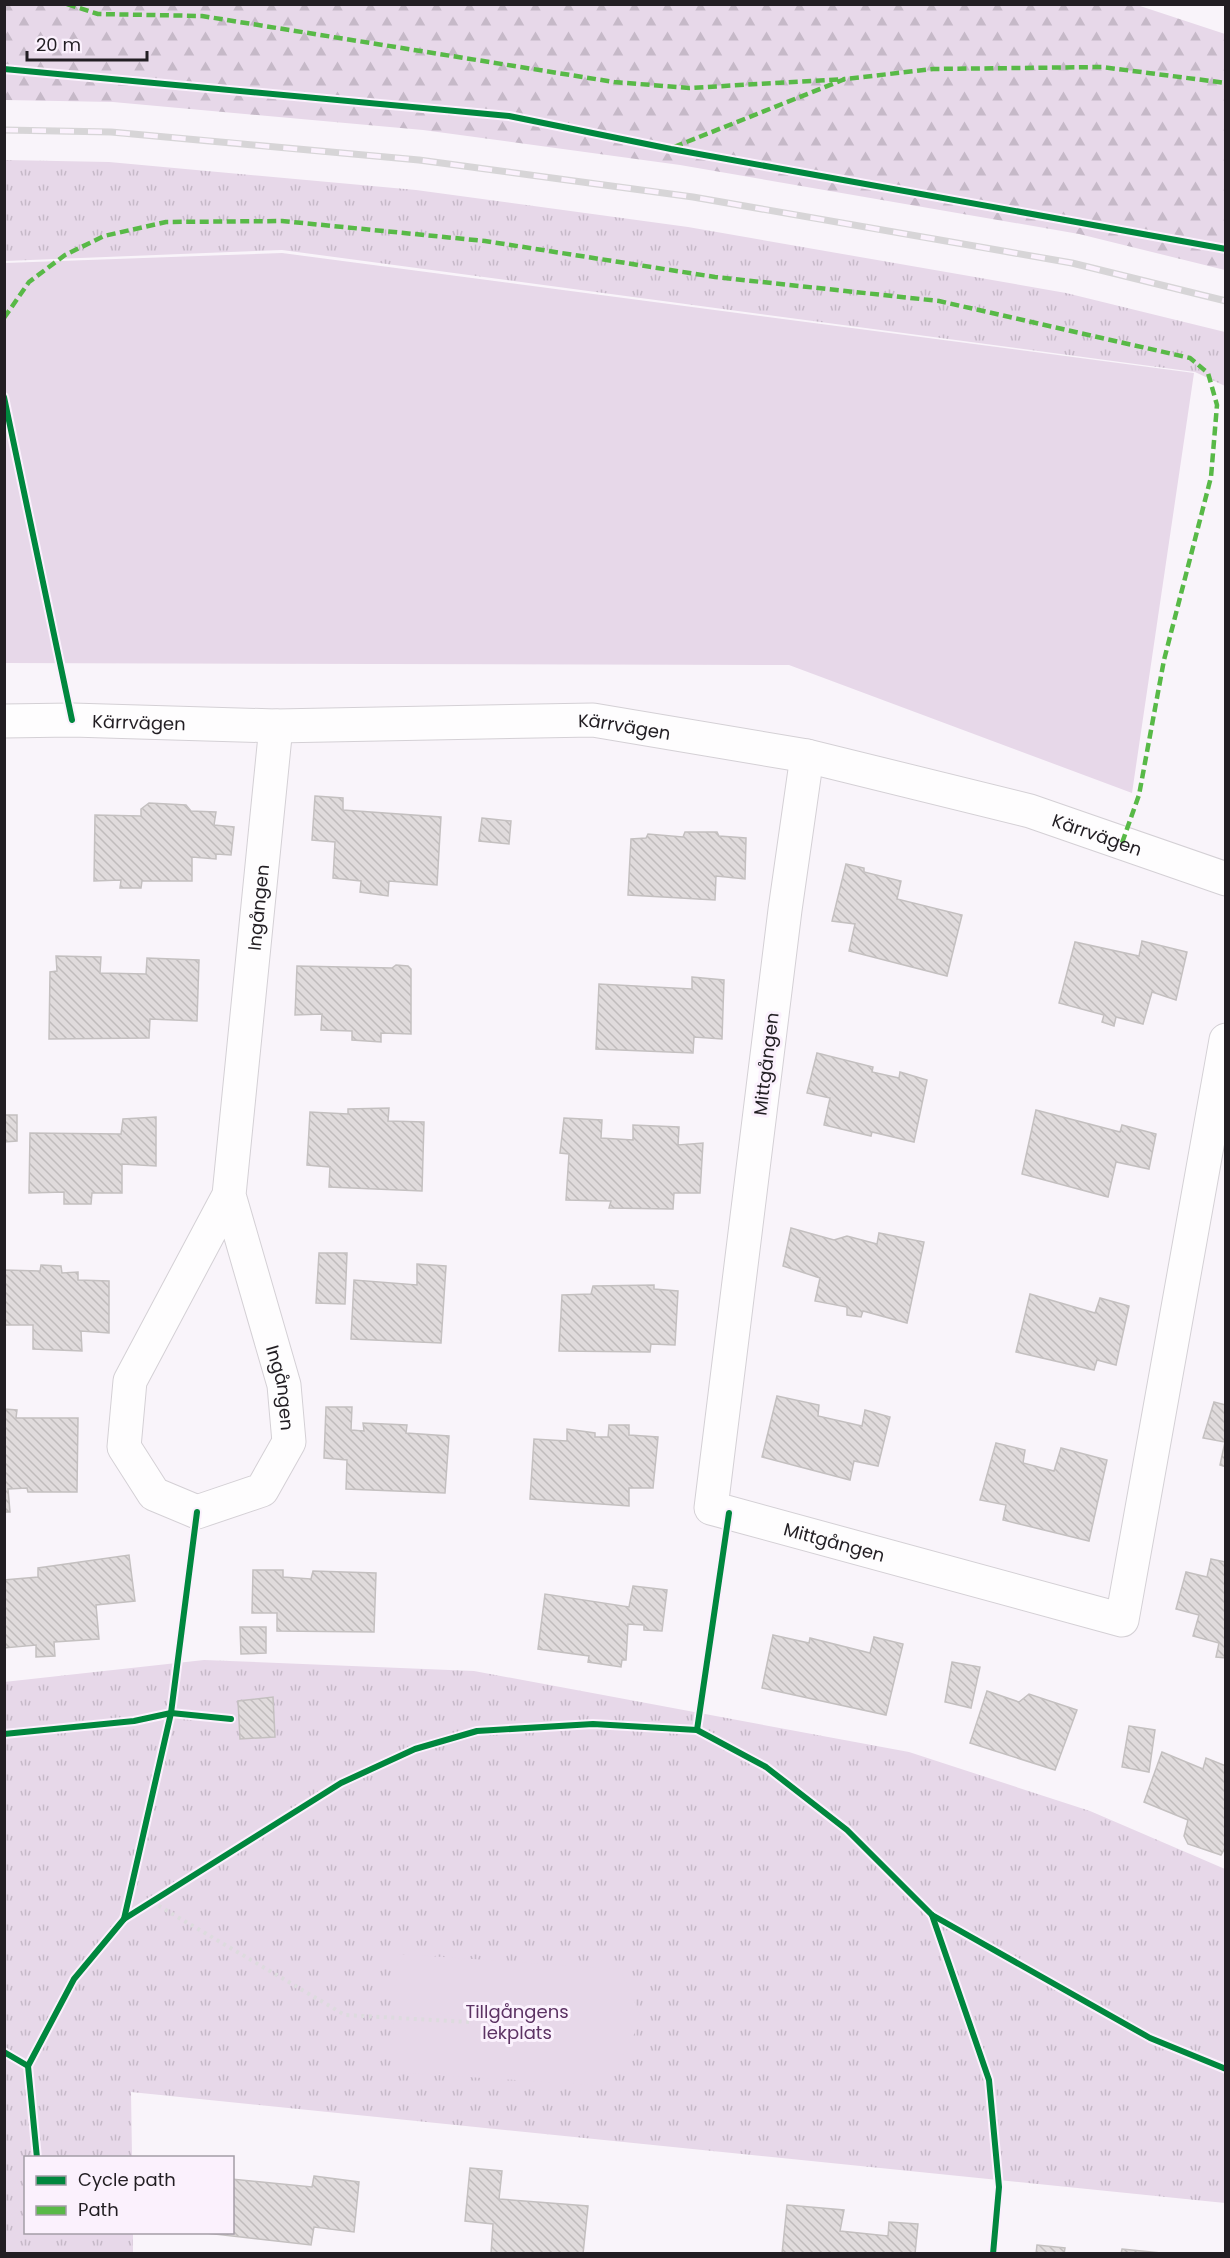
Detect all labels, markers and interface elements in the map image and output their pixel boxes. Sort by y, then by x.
scale bar [27,24,147,62]
text: 20 m [36,32,81,57]
street label: Kärrvägen [578,707,673,745]
street label: Kärrvägen [92,708,186,736]
street label: Kärrvägen [1049,807,1146,861]
street label: Ingången [241,863,275,952]
street label: Mittgången [747,1011,785,1117]
street label: Ingången [261,1342,300,1431]
street label: Mittgången [781,1516,888,1567]
park label: Tillgångens lekplats [465,1999,569,2045]
legend [24,2156,234,2234]
text: Cycle path [78,2167,176,2192]
text: Path [78,2197,119,2222]

